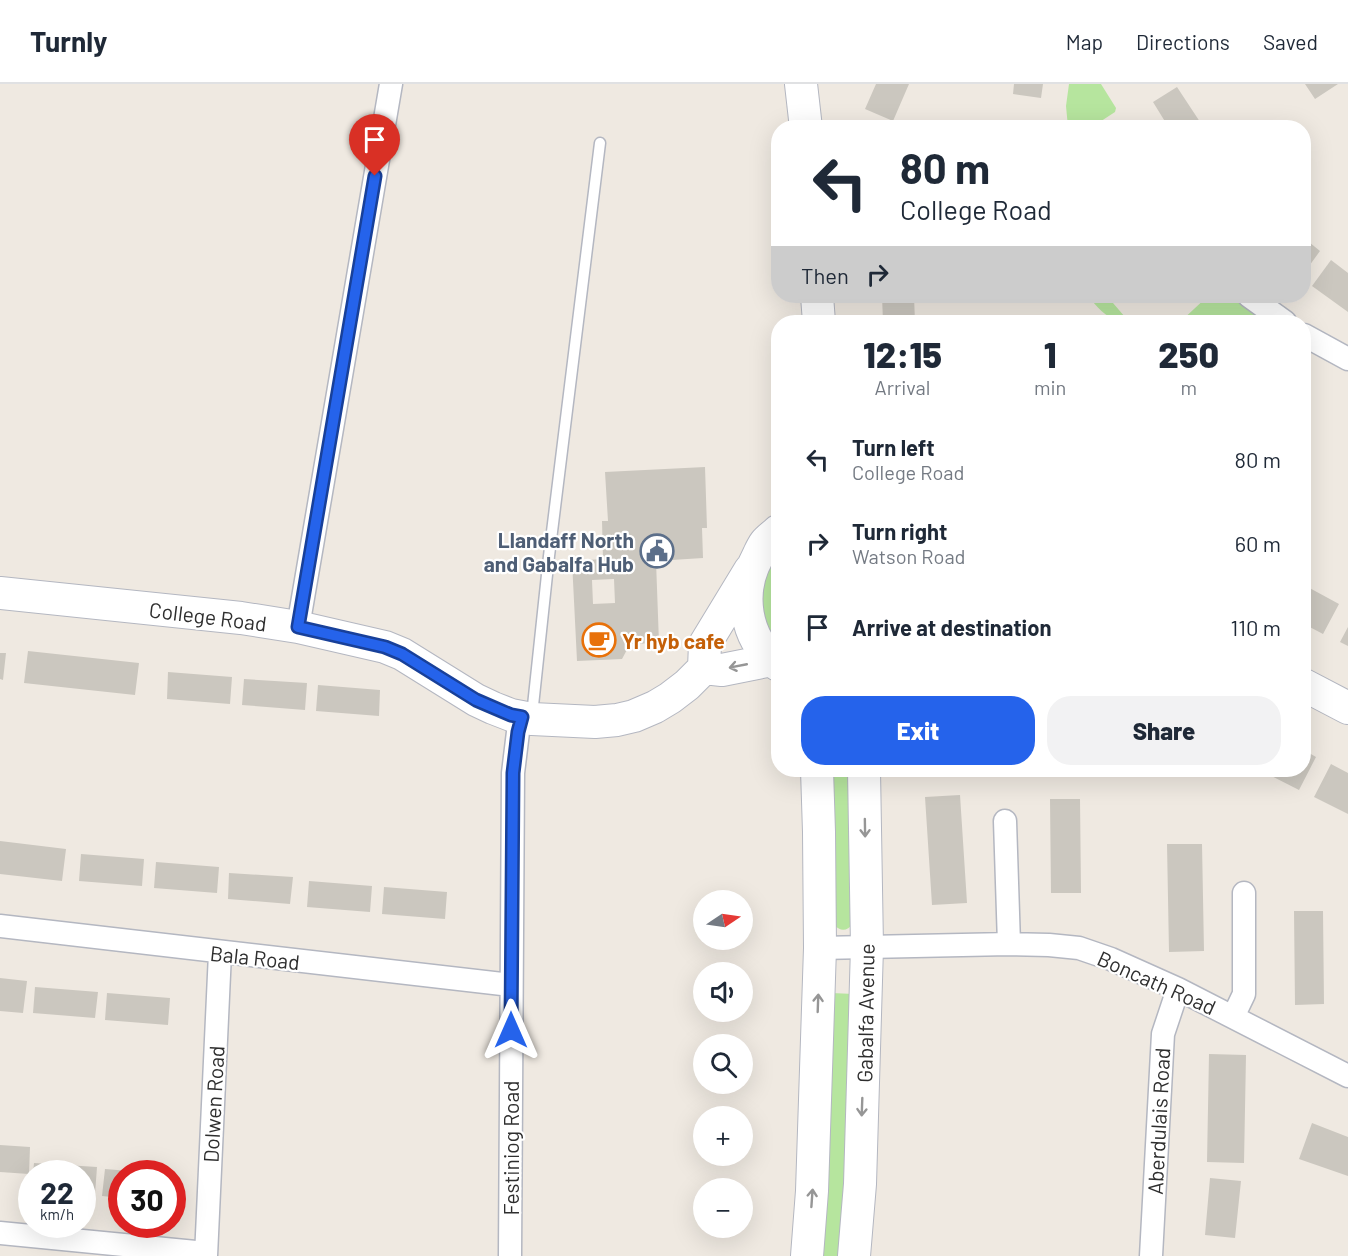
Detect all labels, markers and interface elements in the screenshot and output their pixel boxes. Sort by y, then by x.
text: Turnly [30,24,107,58]
text: Map [1066,29,1103,54]
text: Directions [1136,29,1230,54]
text: Saved [1263,29,1318,54]
pin [349,114,400,176]
icon: arrive [358,123,391,156]
text: 80 m [900,142,990,192]
icon: left [801,144,879,222]
text: College Road [900,193,1052,225]
icon: right [861,258,894,291]
text: Then [801,262,849,288]
text: 12:15 [863,332,942,375]
text: 1 [1044,332,1057,375]
text: 250 [1158,332,1219,375]
text: Arrival [875,375,930,399]
text: min [1034,375,1066,399]
text: m [1180,375,1197,399]
text: Turn left [852,434,935,460]
icon: left [801,443,834,476]
text: 80 m [1235,446,1281,472]
text: College Road [852,460,964,484]
text: Turn right [852,518,947,544]
place label: Llandaff North and Gabalfa Hub [484,527,634,576]
icon: right [801,527,834,560]
text: 60 m [1235,530,1281,556]
public building icon: Llandaff North and Gabalfa Hub [639,533,675,569]
text: Watson Road [852,544,966,568]
street label: College Road [148,596,268,636]
icon: arrive [801,611,834,644]
text: Arrive at destination [852,614,1051,640]
text: 110 m [1231,614,1281,640]
cafe icon: Yr hyb cafe [581,622,617,658]
place label: Yr hyb cafe [622,628,725,653]
one-way arrow [729,661,749,672]
button: Exit [801,696,1035,765]
button: Share [1047,696,1281,765]
one-way arrow [859,817,871,837]
north arrow [693,890,753,950]
map controls [693,890,753,1238]
street label: Bala Road [209,940,301,974]
street label: Gabalfa Avenue [851,943,879,1083]
street label: Boncath Road [1094,945,1220,1019]
button: sound [693,962,753,1022]
one-way arrow [813,993,824,1013]
position arrow [479,998,543,1062]
button: search [693,1034,753,1094]
street label: Dolwen Road [197,1045,229,1163]
street label: Aberdulais Road [1142,1047,1174,1195]
street label: Festiniog Road [498,1080,523,1216]
one-way arrow [856,1096,868,1116]
button: + [693,1106,753,1166]
speed limit sign: 30 [108,1160,186,1238]
text: 22 [40,1174,74,1210]
button: − [693,1178,753,1238]
one-way arrow [806,1188,817,1208]
text: km/h [40,1205,74,1223]

